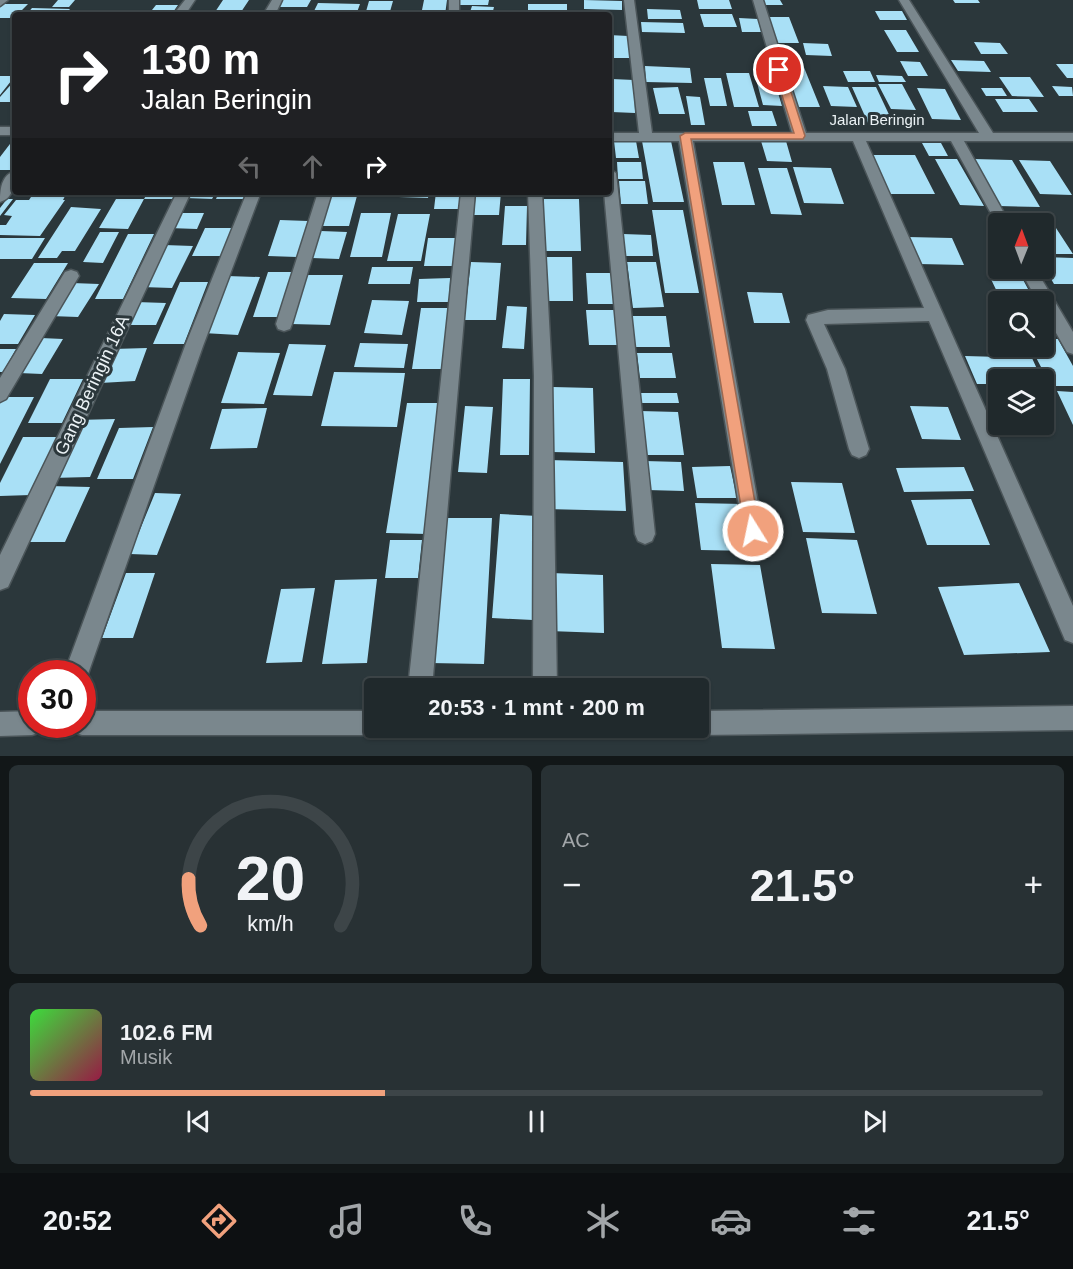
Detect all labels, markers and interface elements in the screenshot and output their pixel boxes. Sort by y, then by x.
icon: right [42,36,120,114]
text: 130 m [141,36,260,83]
pin [753,44,804,95]
icon: arrive [762,53,795,86]
text: Jalan Beringin [141,85,312,115]
street label: Jalan Beringin [829,111,925,128]
icon: left [233,150,266,183]
icon: ahead [296,150,329,183]
icon: right [359,150,392,183]
north arrow [988,213,1054,279]
map controls [988,213,1054,435]
button: search [988,291,1054,357]
street label: Gang Beringin 16A [51,312,133,458]
button: layers [988,369,1054,435]
position arrow [721,499,785,563]
speed limit sign: 30 [18,660,96,738]
text: 20:53 · 1 mnt · 200 m [428,695,645,720]
text: AC [562,829,590,851]
text: 20 [236,844,305,913]
text: 21.5° [750,860,855,911]
text: − [562,866,581,903]
text: + [1024,866,1043,903]
text: km/h [247,913,294,937]
text: 102.6 FM [120,1020,213,1045]
text: Musik [120,1046,172,1068]
icon: previous [182,1105,215,1138]
icon: pause [520,1105,553,1138]
icon: next [858,1105,891,1138]
icon: directions [198,1200,240,1242]
icon: music [326,1200,368,1242]
icon: phone [454,1200,496,1242]
icon: climate [582,1200,624,1242]
icon: car [710,1200,752,1242]
icon: filters [838,1200,880,1242]
text: 20:52 [43,1206,112,1236]
text: 21.5° [967,1206,1030,1236]

